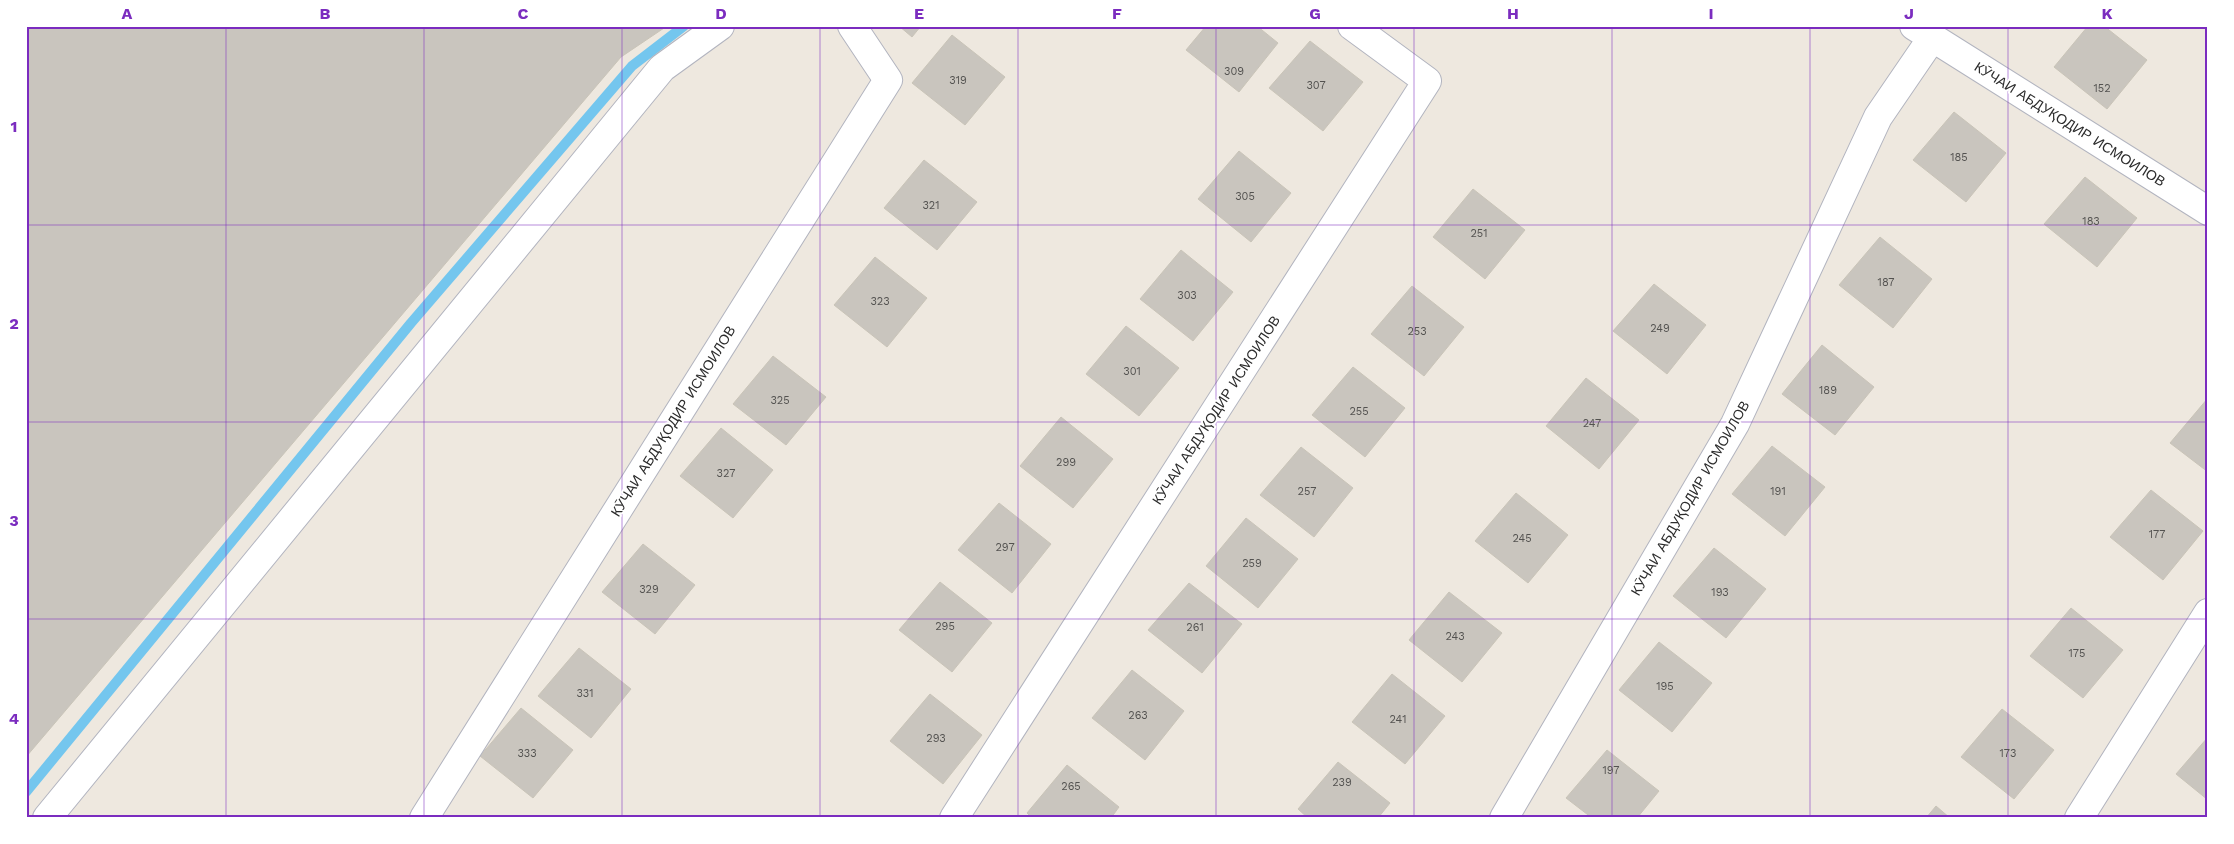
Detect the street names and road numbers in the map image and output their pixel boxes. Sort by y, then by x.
street label: КӮЧАИ АБДУҚОДИР ИСМОИЛОВ [1972,58,2168,190]
street label: КӮЧАИ АБДУҚОДИР ИСМОИЛОВ [1149,313,1283,507]
street label: КӮЧАИ АБДУҚОДИР ИСМОИЛОВ [607,323,739,519]
street label: КӮЧАИ АБДУҚОДИР ИСМОИЛОВ [1628,398,1752,598]

